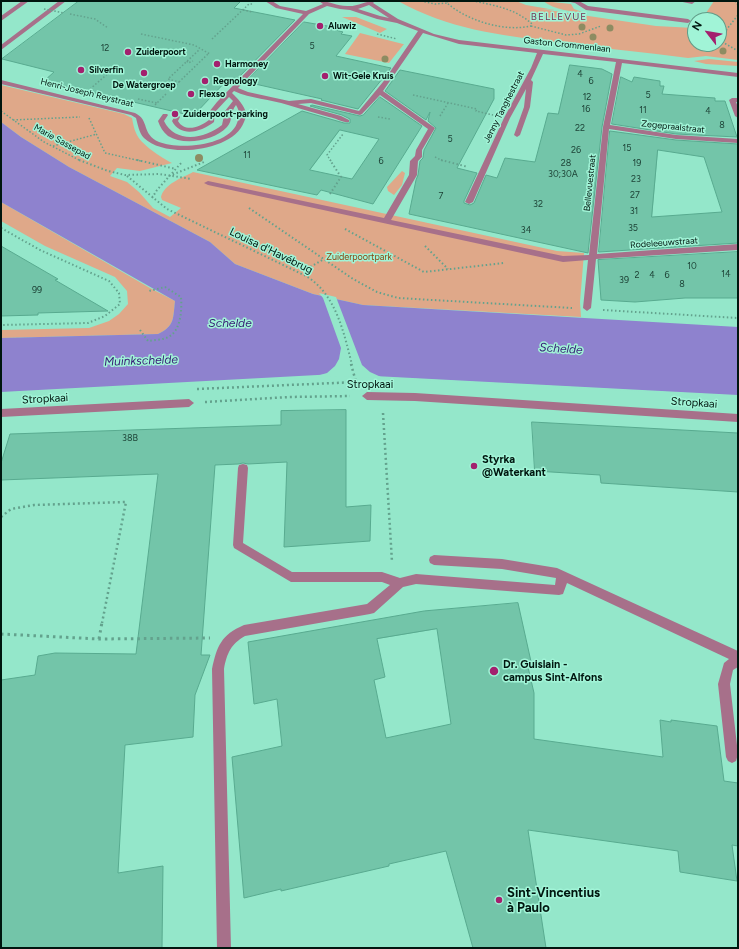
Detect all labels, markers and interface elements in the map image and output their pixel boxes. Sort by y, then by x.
district label: BELLEVUE [531,11,587,23]
north arrow [687,12,727,52]
text: N [689,19,705,33]
marker: Aluwiz [315,21,325,31]
place label: Aluwiz [328,21,356,31]
street label: Gaston Crommenlaan [523,35,611,55]
house number: 5 [309,41,315,51]
house number: 12 [101,43,109,53]
marker: Zuiderpoort [123,47,133,57]
place label: Zuiderpoort [136,47,186,57]
marker: Harmoney [212,59,222,69]
place label: Harmoney [225,59,268,69]
marker: Silverfin [76,65,86,75]
place label: Silverfin [89,65,123,75]
marker: De Watergroep [139,68,149,78]
street label: Jenny Tanghestraat [481,69,527,145]
house number: 4 [577,69,583,79]
marker: Wit-Gele Kruis [320,71,330,81]
place label: Wit-Gele Kruis [333,71,394,81]
street label: Henri-Joseph Reystraat [39,76,135,110]
marker: Regnology [200,76,210,86]
place label: Regnology [213,76,258,86]
house number: 6 [588,76,594,86]
place label: De Watergroep [112,80,176,90]
marker: Flexso [186,89,196,99]
place label: Flexso [199,89,225,99]
house number: 5 [645,90,651,100]
house number: 12 [583,92,591,102]
house number: 16 [582,104,590,114]
house number: 11 [639,105,647,115]
house number: 4 [705,106,711,116]
marker: Zuiderpoort-parking [170,109,180,119]
place label: Zuiderpoort-parking [183,109,268,119]
street label: Zegepraalstraat [641,118,705,136]
house number: 8 [719,120,725,130]
street label: Marie Sassepad [32,122,92,162]
house number: 22 [575,123,585,133]
house number: 5 [447,134,453,144]
house number: 15 [623,143,631,153]
house number: 26 [571,145,581,155]
house number: 11 [243,150,251,160]
street label: Bellevuestraat [582,154,598,212]
house number: 6 [378,156,384,166]
house number: 28 [561,158,571,168]
house number: 19 [633,158,641,168]
house number: 30;30A [548,169,578,179]
house number: 23 [631,174,641,184]
house number: 27 [630,190,640,200]
house number: 7 [439,191,443,201]
house number: 32 [533,199,543,209]
house number: 31 [630,206,638,216]
house number: 35 [628,223,638,233]
street label: Louisa d'Havébrug [227,225,315,277]
house number: 34 [521,225,531,235]
street label: Rodeleeuwstraat [630,235,698,251]
park label: Zuiderpoortpark [326,252,392,262]
house number: 10 [687,261,697,271]
house number: 14 [721,269,731,279]
house number: 2 [634,270,640,280]
house number: 4 [649,270,655,280]
house number: 6 [664,270,670,280]
house number: 39 [619,275,629,285]
house number: 8 [679,279,685,289]
house number: 99 [32,285,42,295]
water label: Schelde [208,316,252,330]
water label: Schelde [539,340,583,358]
water label: Muinkschelde [104,353,178,369]
street label: Stropkaai [347,378,393,392]
street label: Stropkaai [21,391,69,407]
street label: Stropkaai [670,395,718,411]
house number: 38B [122,433,138,443]
place label: Styrka @Waterkant [482,453,546,479]
marker: Styrka @Waterkant [469,461,479,471]
place label: Dr. Guislain - campus Sint-Alfons [503,658,602,684]
marker: Dr. Guislain - campus Sint-Alfons [488,665,500,677]
place label: Sint-Vincentius à Paulo [507,885,600,916]
marker: Sint-Vincentius à Paulo [494,895,504,905]

